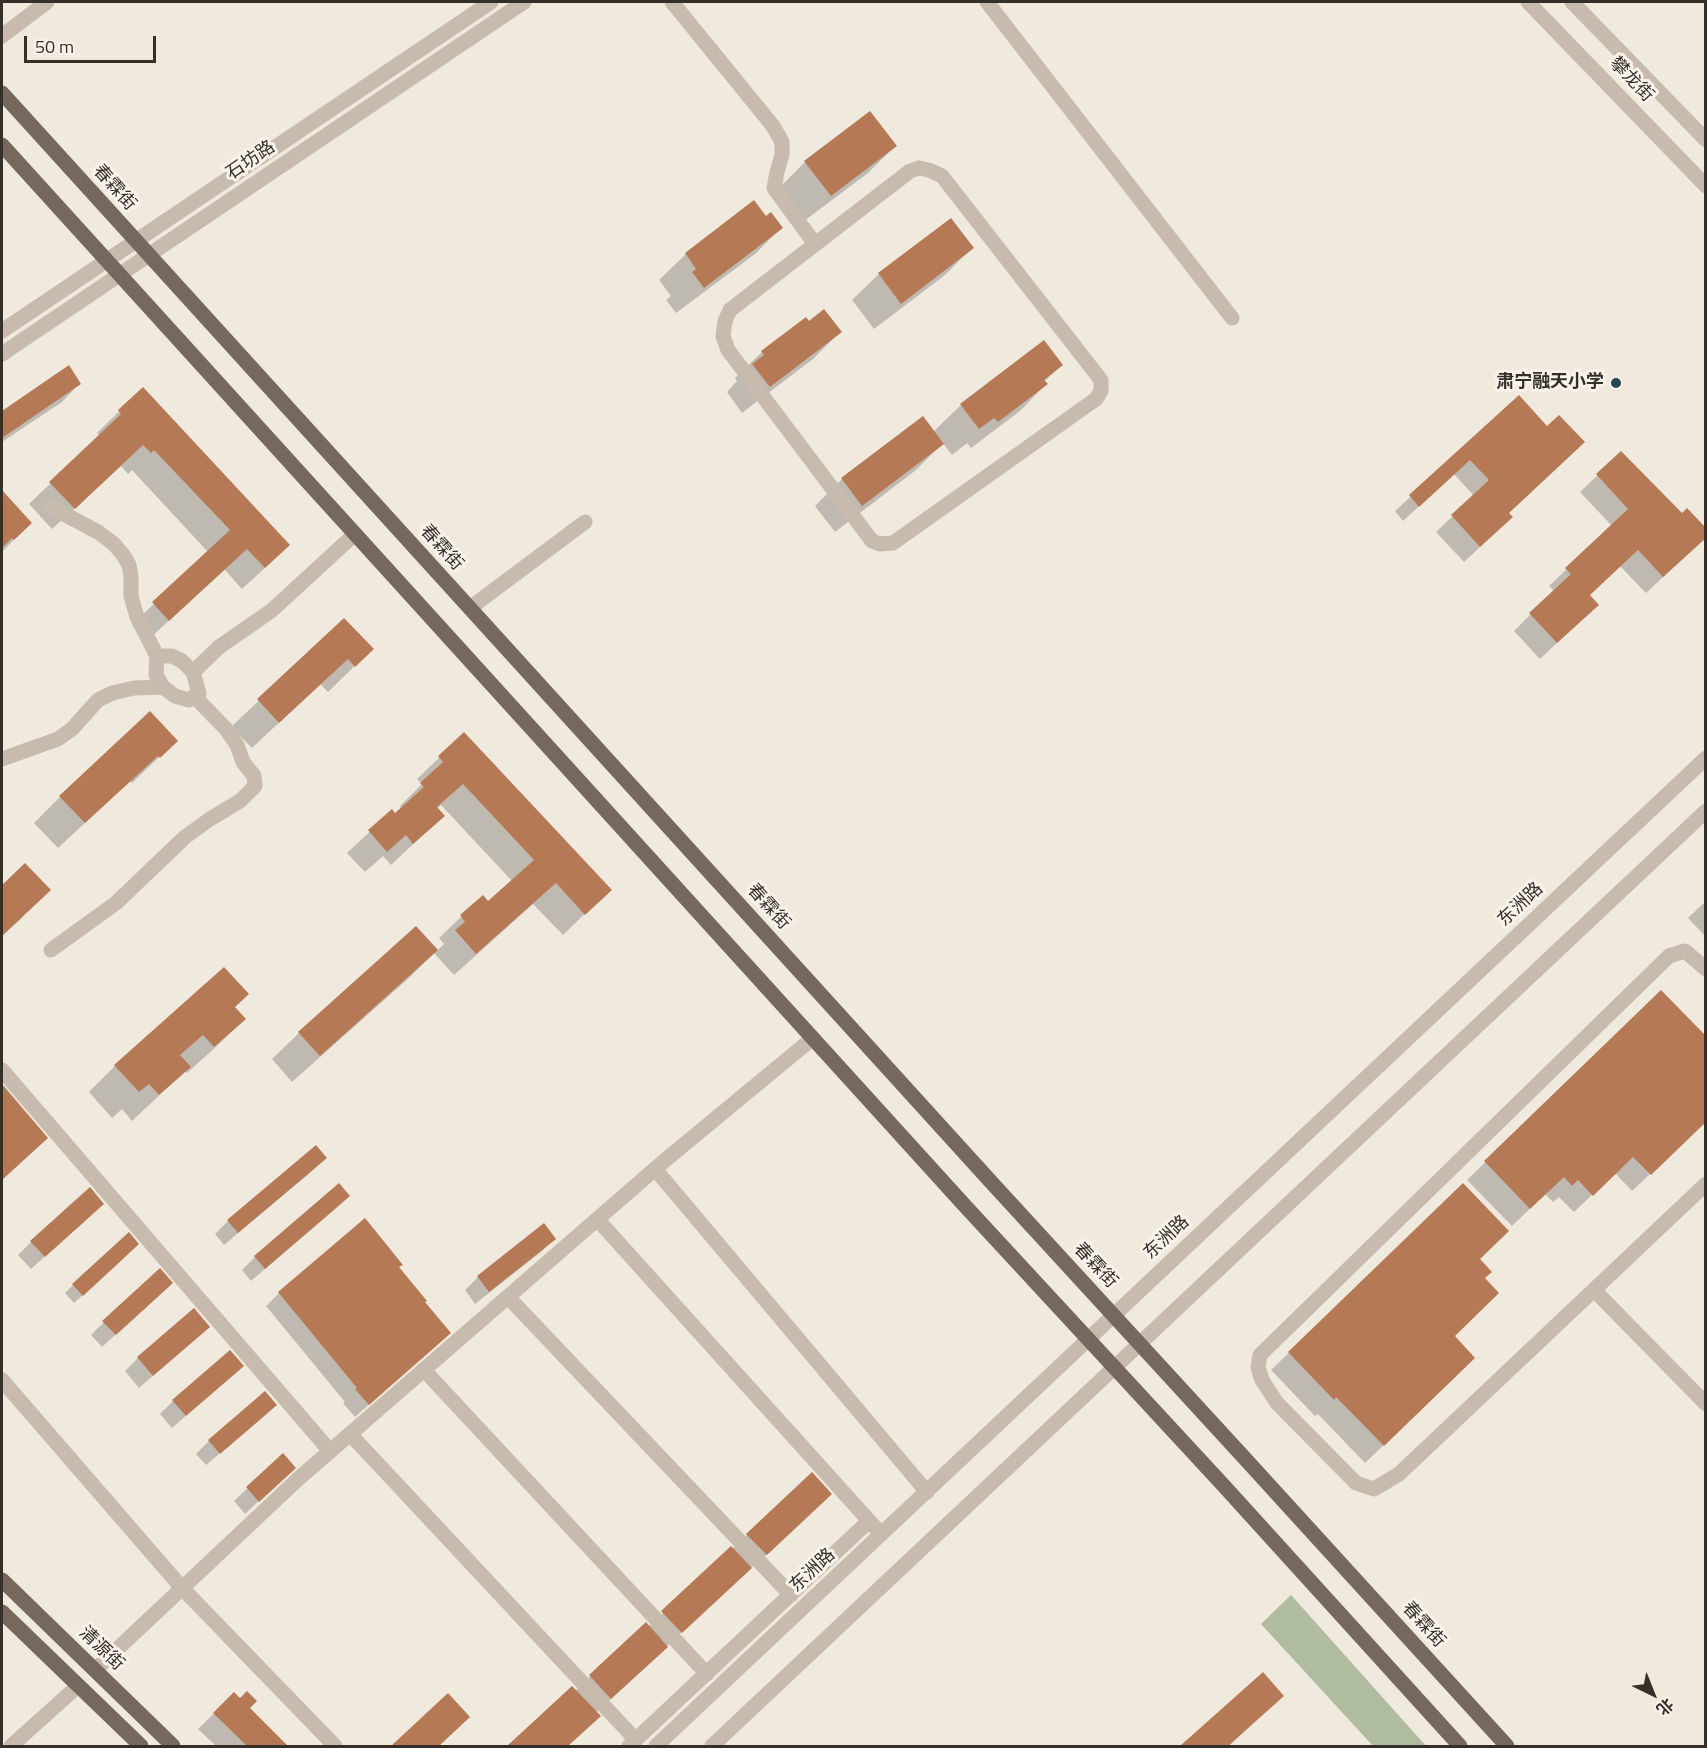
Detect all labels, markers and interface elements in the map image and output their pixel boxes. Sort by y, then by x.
scale bar [27,24,159,62]
text: 50 m [35,33,74,60]
street label: 攀龙街 [1604,53,1658,107]
street label: 石坊路 [223,137,279,185]
street label: 春霖街 [88,161,140,215]
place label: 肃宁融天小学 [1496,372,1604,394]
marker: 肃宁融天小学 [1609,376,1623,390]
street label: 春霖街 [415,521,467,575]
street label: 东洲路 [1494,879,1548,931]
street label: 春霖街 [742,880,794,934]
street label: 东洲路 [1140,1212,1194,1264]
street label: 春霖街 [1069,1239,1121,1293]
street label: 东洲路 [786,1545,840,1597]
street label: 春霖街 [1397,1598,1449,1652]
street label: 清源街 [74,1622,128,1676]
north arrow [1623,1664,1683,1724]
text: 北 [1651,1693,1679,1721]

